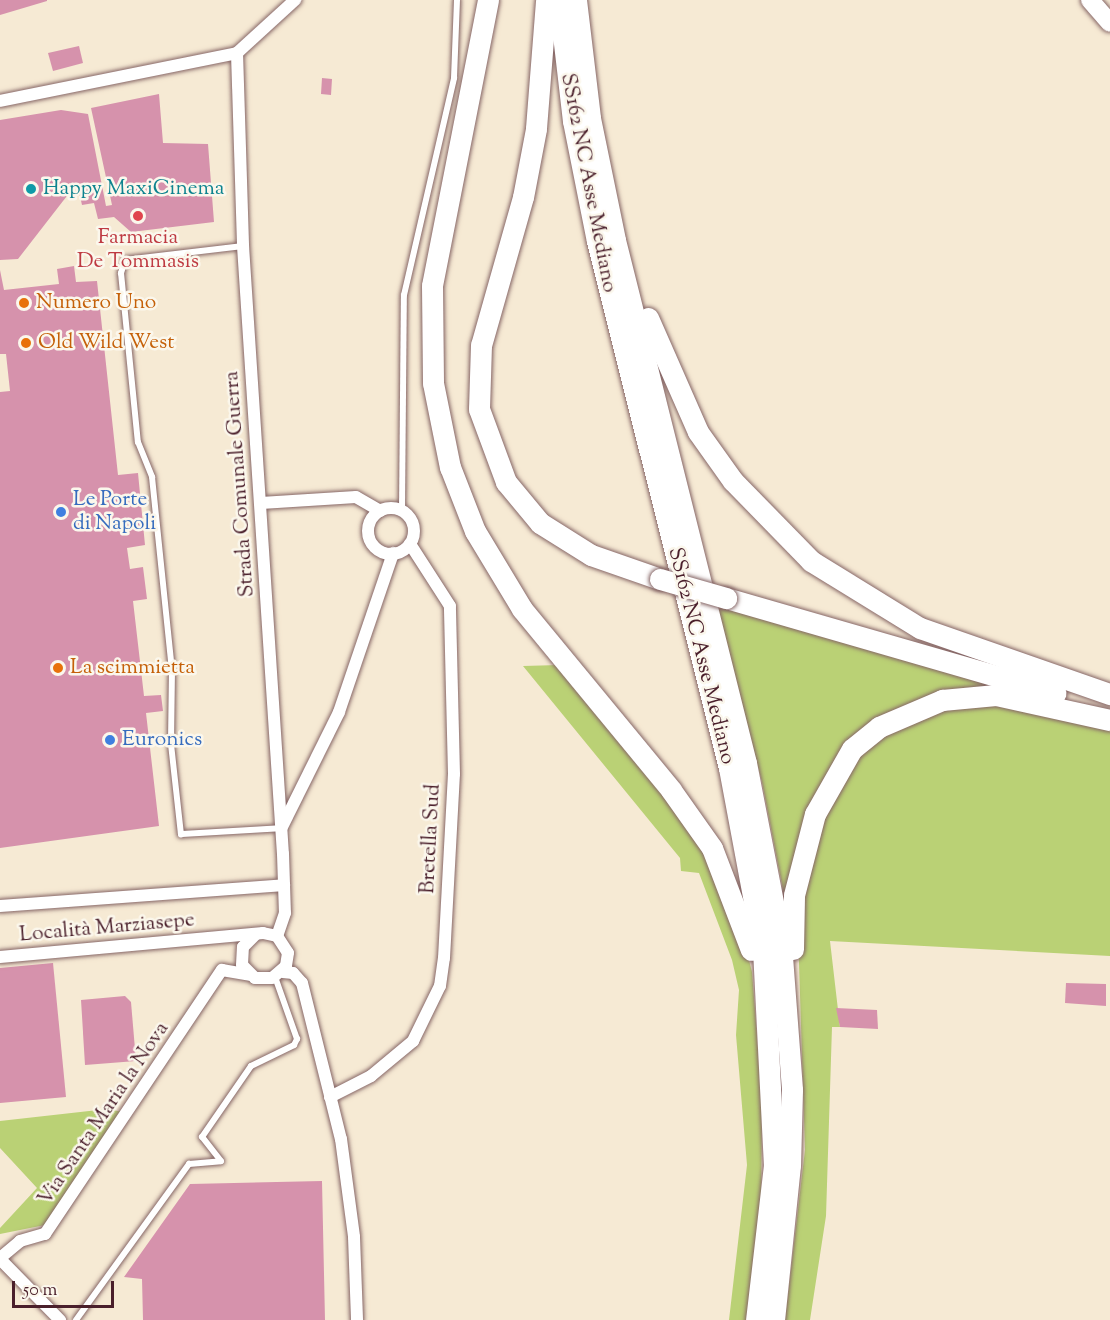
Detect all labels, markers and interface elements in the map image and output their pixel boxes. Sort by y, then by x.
street label: SS162 NC Asse Mediano [554,71,622,295]
place label: Happy MaxiCinema [43,176,224,202]
marker: Happy MaxiCinema [24,182,38,196]
marker: Farmacia De Tommasis [131,209,145,223]
place label: Farmacia De Tommasis [77,225,199,275]
place label: Numero Uno [36,290,156,316]
marker: Numero Uno [17,296,31,310]
place label: Old Wild West [38,330,174,356]
marker: Old Wild West [19,336,33,350]
street label: Strada Comunale Guerra [220,370,260,598]
place label: Le Porte di Napoli [73,487,156,537]
marker: Le Porte di Napoli [54,505,68,519]
street label: SS162 NC Asse Mediano [662,545,740,767]
place label: La scimmietta [70,655,195,681]
marker: La scimmietta [51,661,65,675]
place label: Euronics [122,727,202,753]
marker: Euronics [103,733,117,747]
street label: Bretella Sud [416,783,446,895]
street label: Località Marziasepe [18,908,196,948]
street label: Via Santa Maria la Nova [33,1017,175,1211]
scale bar [15,1269,117,1307]
text: 50 m [23,1278,57,1304]

